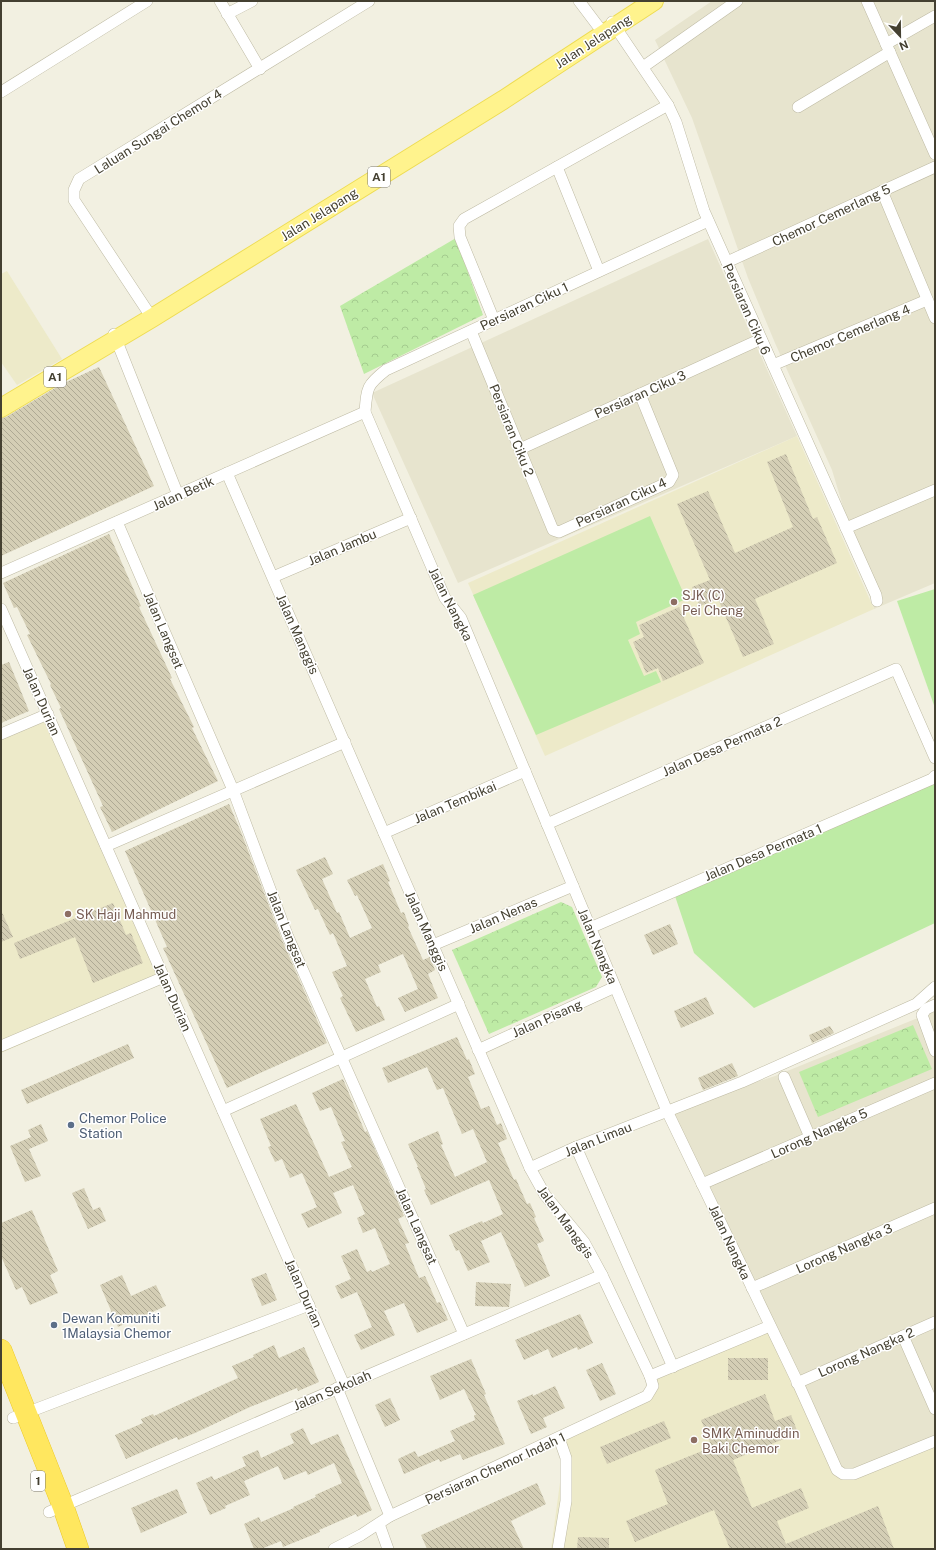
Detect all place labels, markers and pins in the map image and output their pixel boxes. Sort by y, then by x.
place label: SJK (C) Pei Cheng [682,588,743,618]
marker: SJK (C) Pei Cheng [669,597,679,607]
place label: SK Haji Mahmud [76,907,176,922]
marker: SK Haji Mahmud [63,909,73,919]
place label: Chemor Police Station [79,1111,167,1141]
marker: Chemor Police Station [66,1120,76,1130]
place label: Dewan Komuniti 1Malaysia Chemor [62,1311,171,1341]
marker: Dewan Komuniti 1Malaysia Chemor [49,1320,59,1330]
place label: SMK Aminuddin Baki Chemor [702,1426,799,1456]
marker: SMK Aminuddin Baki Chemor [689,1435,699,1445]

